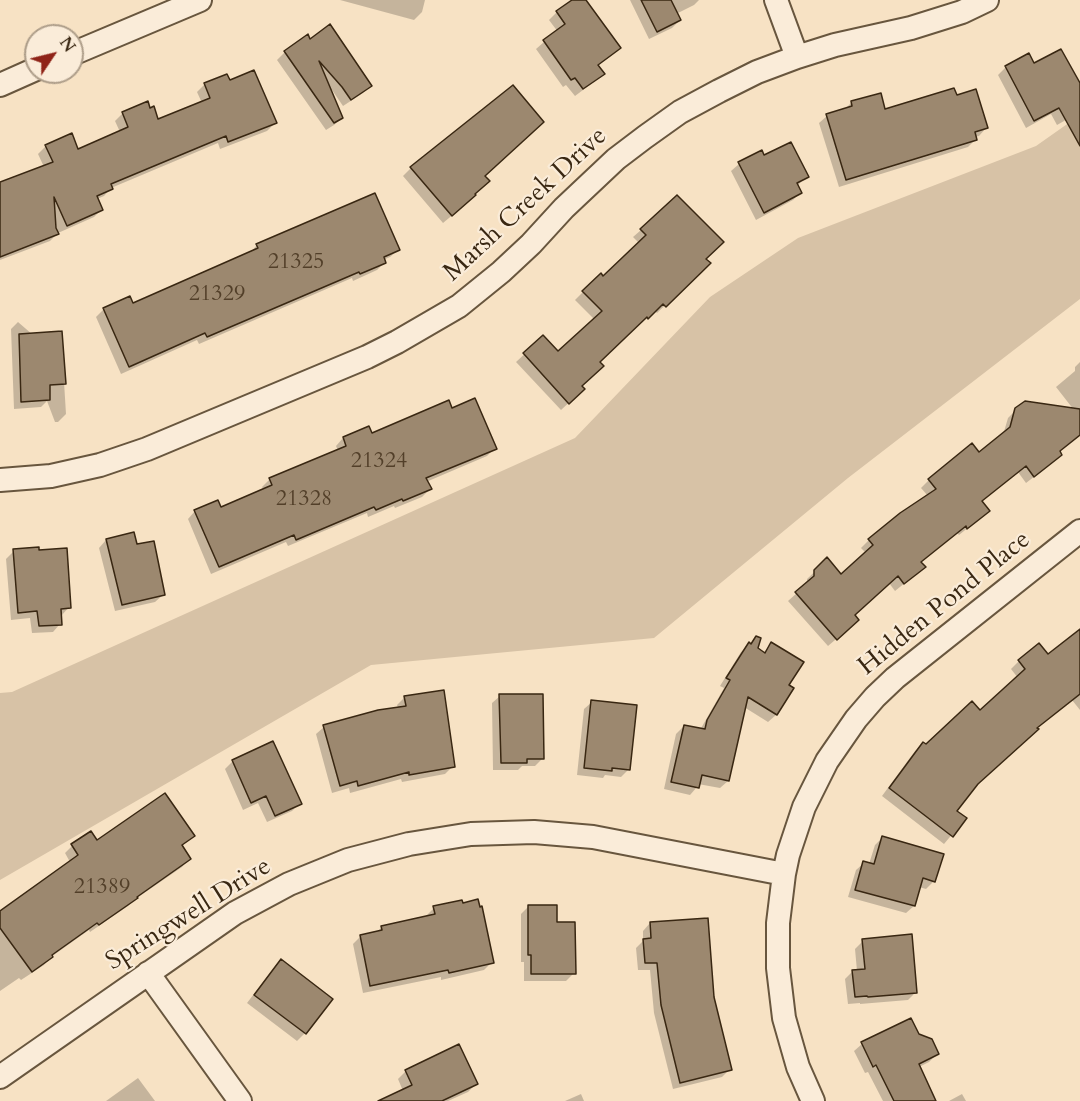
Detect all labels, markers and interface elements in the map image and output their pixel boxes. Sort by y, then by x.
north arrow [24,24,84,84]
text: N [54,33,80,57]
street label: Marsh Creek Drive [438,121,614,289]
house number: 21325 [268,250,324,276]
house number: 21329 [189,282,245,308]
house number: 21324 [351,449,407,475]
house number: 21328 [276,487,332,513]
street label: Hidden Pond Place [853,525,1037,683]
street label: Springwell Drive [101,852,277,978]
house number: 21389 [74,875,130,901]

